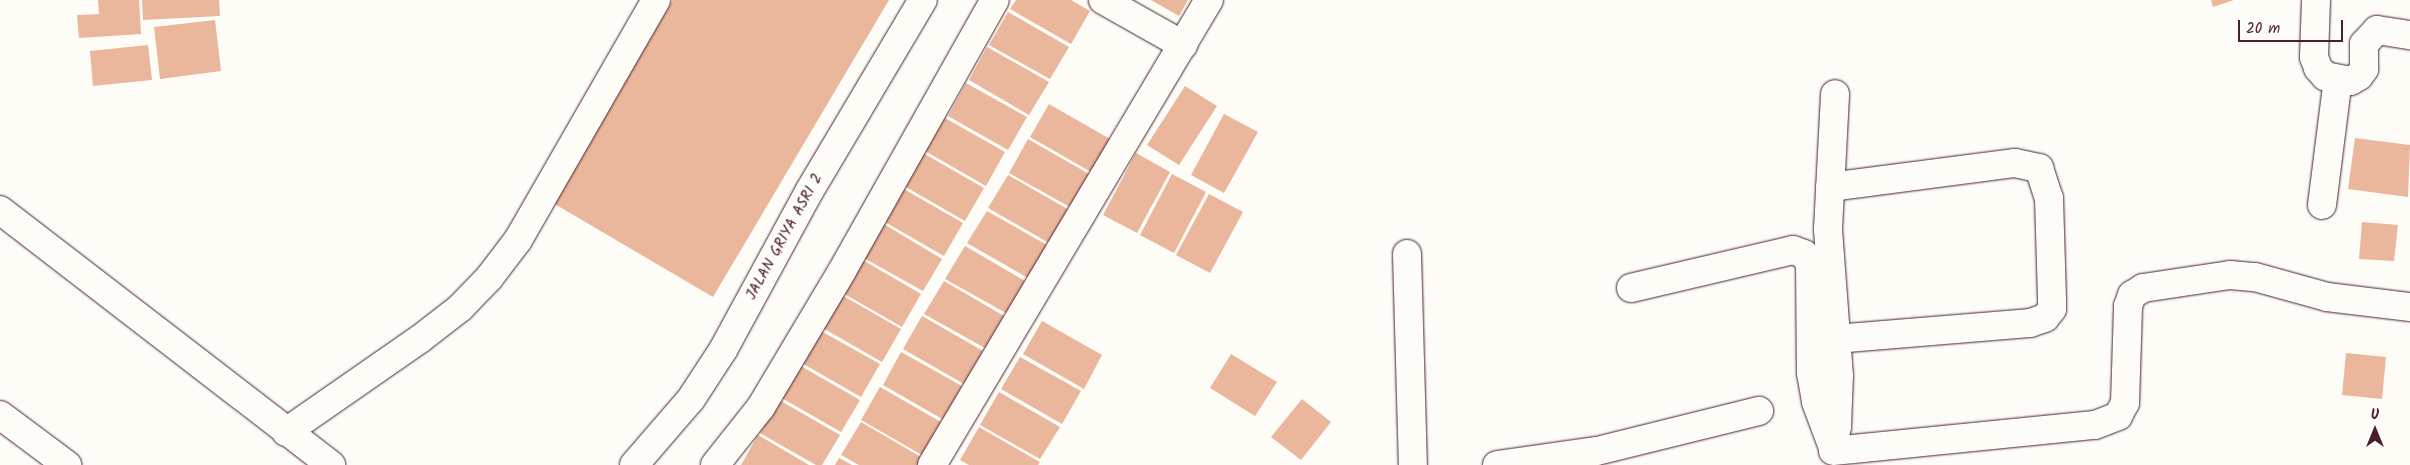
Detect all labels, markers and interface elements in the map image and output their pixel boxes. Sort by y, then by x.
scale bar [2240,10,2345,42]
text: 20 m [2246,17,2280,41]
street label: JALAN GRIYA ASRI 2 [743,171,827,303]
text: U [2371,404,2379,426]
north arrow [2350,405,2400,455]

